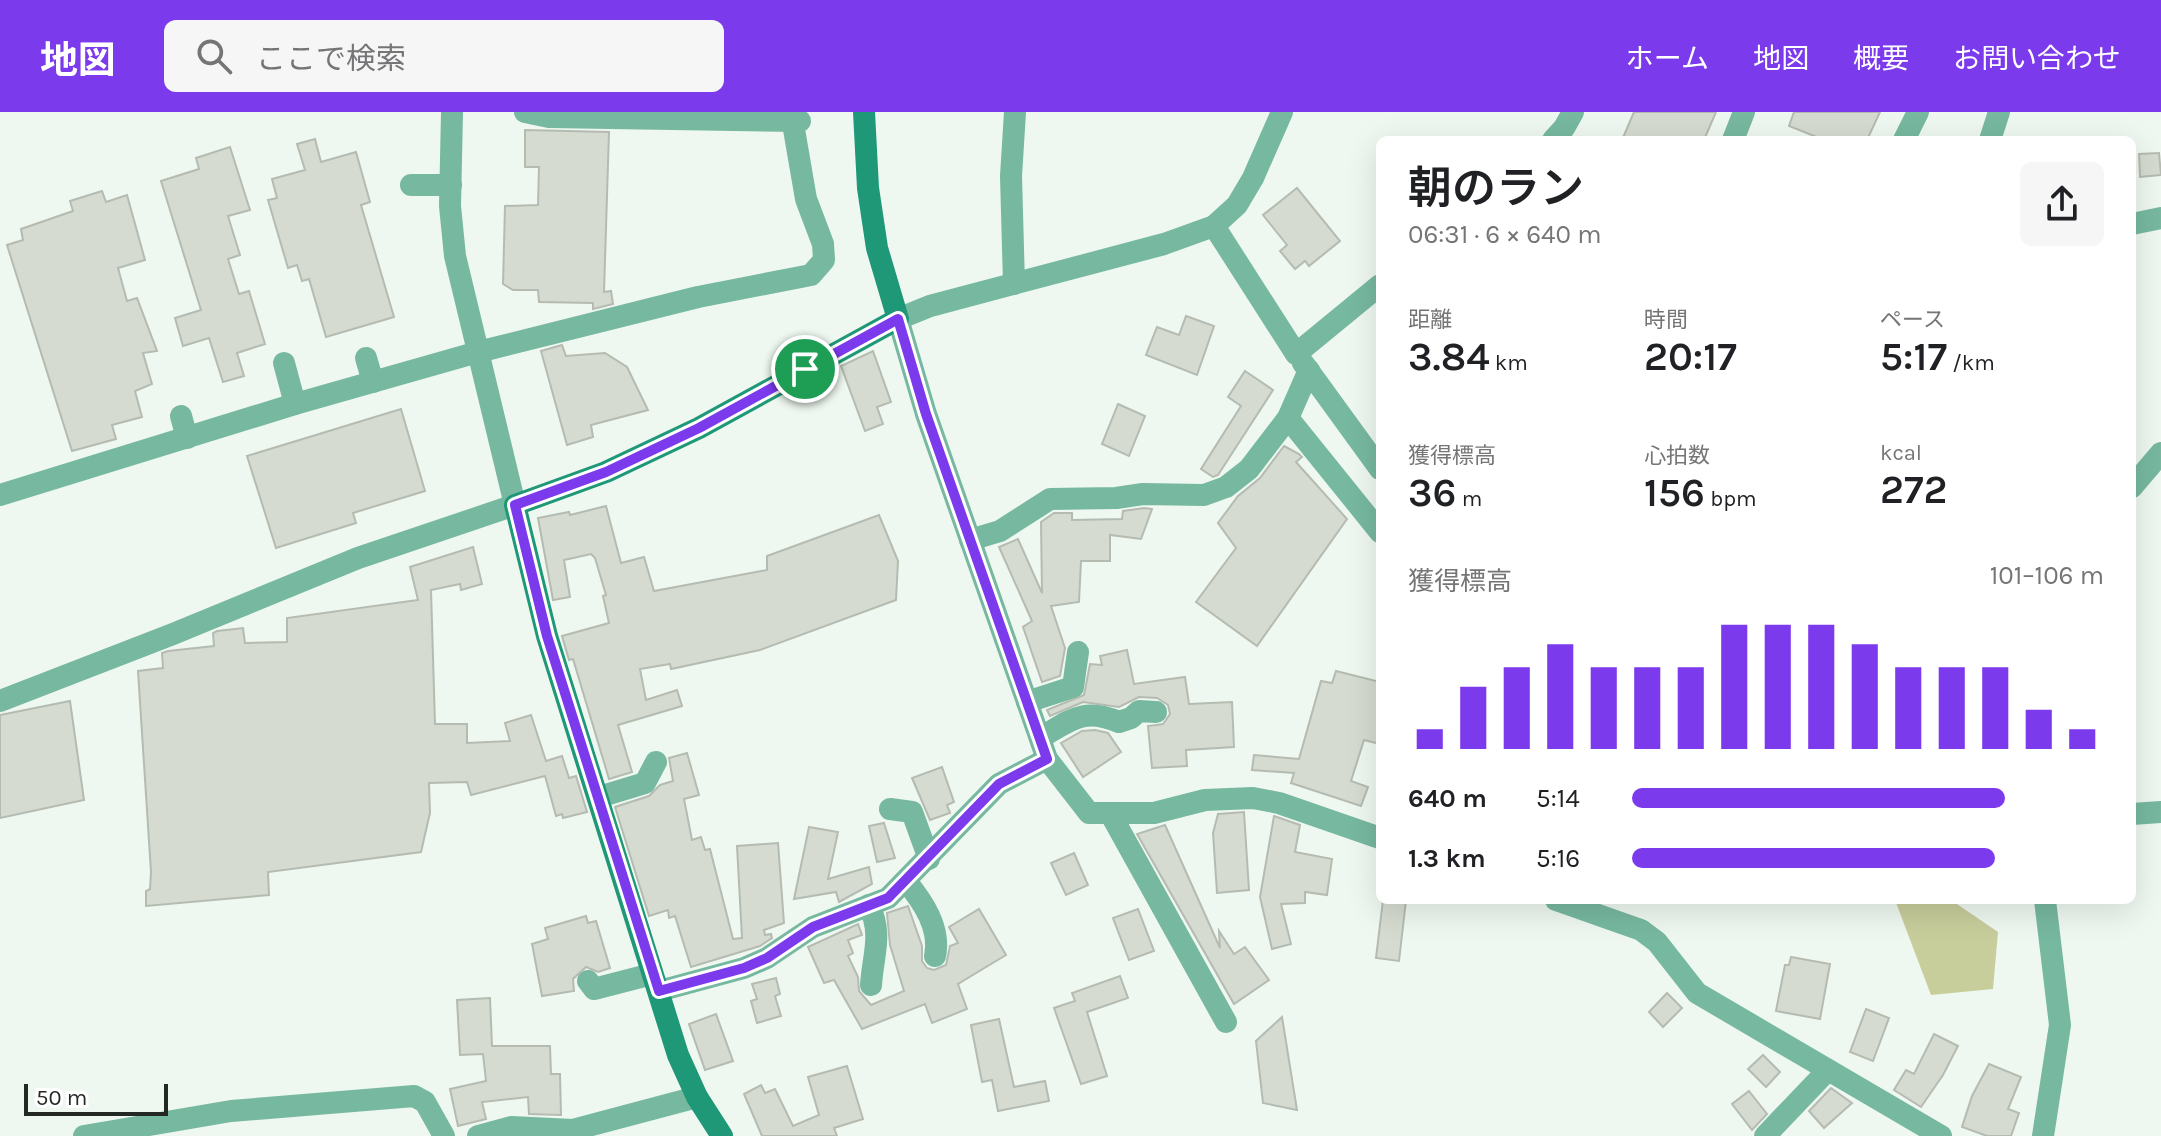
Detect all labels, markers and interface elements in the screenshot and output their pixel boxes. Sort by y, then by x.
search box [164,20,724,92]
icon: search [192,34,236,78]
text: 地図 [40,38,116,83]
text: ここで検索 [256,41,406,77]
text: ホーム [1626,42,1709,75]
text: 地図 [1753,42,1809,75]
text: 概要 [1853,42,1909,75]
text: お問い合わせ [1953,42,2121,75]
button: share [2020,162,2104,246]
text: 朝のラン [1408,163,1584,214]
text: 06:31 · 6 × 640 m [1408,219,1601,250]
text: 距離 [1408,307,1452,333]
text: 時間 [1644,307,1688,333]
text: ペース [1880,307,1945,333]
text: 3.84 [1408,333,1490,380]
text: 20:17 [1644,333,1737,380]
text: 5:17 [1880,333,1947,380]
pin [771,335,839,403]
icon: arrive [783,347,827,391]
text: km [1490,350,1528,376]
text: /km [1947,350,1995,376]
text: kcal [1880,440,1922,466]
text: 獲得標高 [1408,443,1496,469]
text: 心拍数 [1644,443,1710,469]
text: 272 [1880,466,1947,513]
text: 36 [1408,469,1456,516]
text: 156 [1644,469,1705,516]
text: m [1456,486,1482,512]
text: bpm [1705,486,1757,512]
text: 101–106 m [1990,560,2104,591]
text: 獲得標高 [1408,566,1512,597]
text: 640 m [1408,783,1487,814]
text: 5:14 [1536,783,1580,814]
text: 1.3 km [1408,843,1486,874]
text: 5:16 [1536,843,1580,874]
scale bar [24,1080,168,1116]
text: 50 m [36,1085,87,1111]

